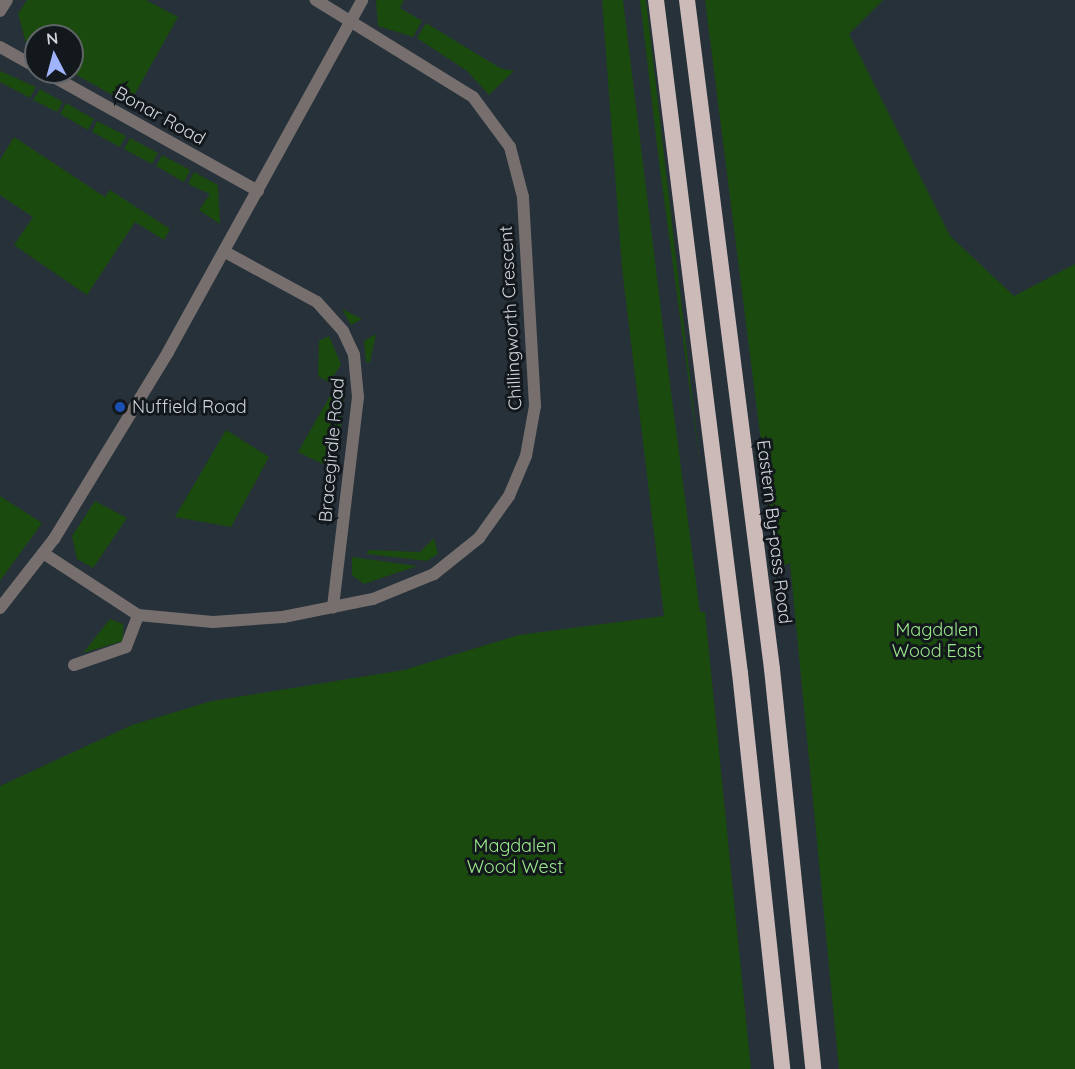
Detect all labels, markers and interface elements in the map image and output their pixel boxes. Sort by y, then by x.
north arrow [24,24,84,84]
text: N [45,28,59,49]
street label: Bonar Road [111,82,209,150]
street label: Chillingworth Crescent [495,225,527,411]
street label: Bracegirdle Road [315,377,349,523]
place label: Nuffield Road [132,396,247,418]
marker: Nuffield Road [113,400,127,414]
street label: Eastern By-pass Road [752,439,796,625]
park label: Magdalen Wood East [892,620,982,662]
park label: Magdalen Wood West [467,836,563,878]

